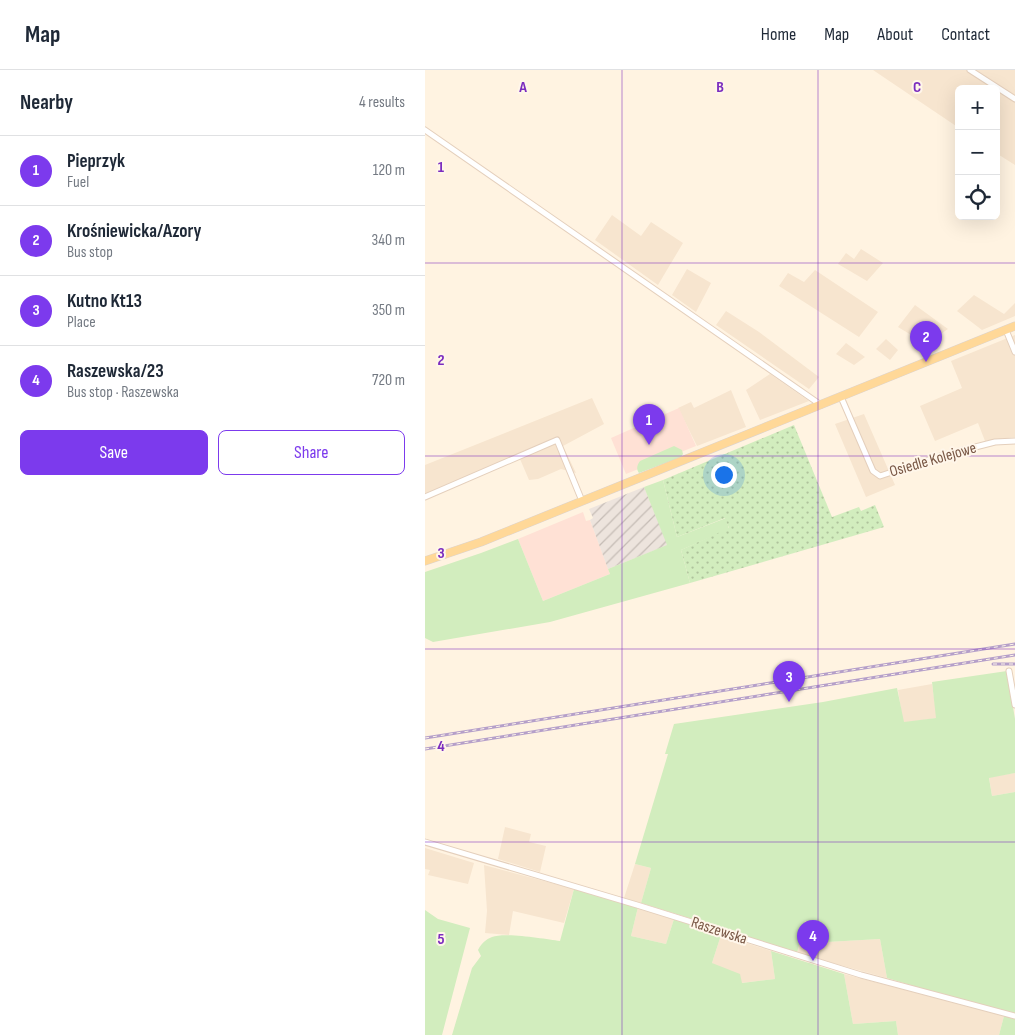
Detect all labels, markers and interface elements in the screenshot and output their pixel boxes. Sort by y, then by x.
text: Map [25,20,60,49]
text: Home [761,24,796,45]
text: Map [824,24,849,45]
text: About [877,24,913,45]
text: Contact [941,24,990,45]
text: A [518,78,527,97]
text: B [716,78,724,97]
text: C [913,78,921,97]
map controls [955,85,1000,220]
button: + [955,85,1000,130]
text: Nearby [20,90,73,115]
text: 4 results [359,93,405,112]
button: − [955,130,1000,175]
text: Pieprzyk [67,150,125,173]
text: 1 [438,158,445,177]
text: 1 [33,161,39,180]
text: 120 m [373,161,405,180]
text: Fuel [67,173,89,192]
button: locate [955,175,1000,220]
text: Krośniewicka/Azory [67,220,201,243]
text: 2 [32,231,40,250]
text: 340 m [372,231,405,250]
text: Bus stop [67,243,113,262]
text: Kutno Kt13 [67,290,142,313]
text: 3 [32,301,40,320]
text: 350 m [372,301,405,320]
text: Place [67,313,96,332]
pin: 2 [910,321,942,362]
text: 2 [437,351,445,370]
text: Raszewska/23 [67,360,164,383]
text: 4 [32,371,40,390]
text: 720 m [372,371,405,390]
text: Bus stop · Raszewska [67,383,179,402]
pin: 1 [633,404,665,445]
button: Save [20,430,208,475]
button: Share [218,430,405,475]
street label: Osiedle Kolejowe [887,439,979,481]
your location [711,462,737,488]
text: 3 [437,544,445,563]
pin: 3 [773,661,805,702]
text: 4 [437,737,445,756]
street label: Raszewska [689,913,749,949]
pin: 4 [797,920,829,961]
text: 5 [437,930,445,949]

